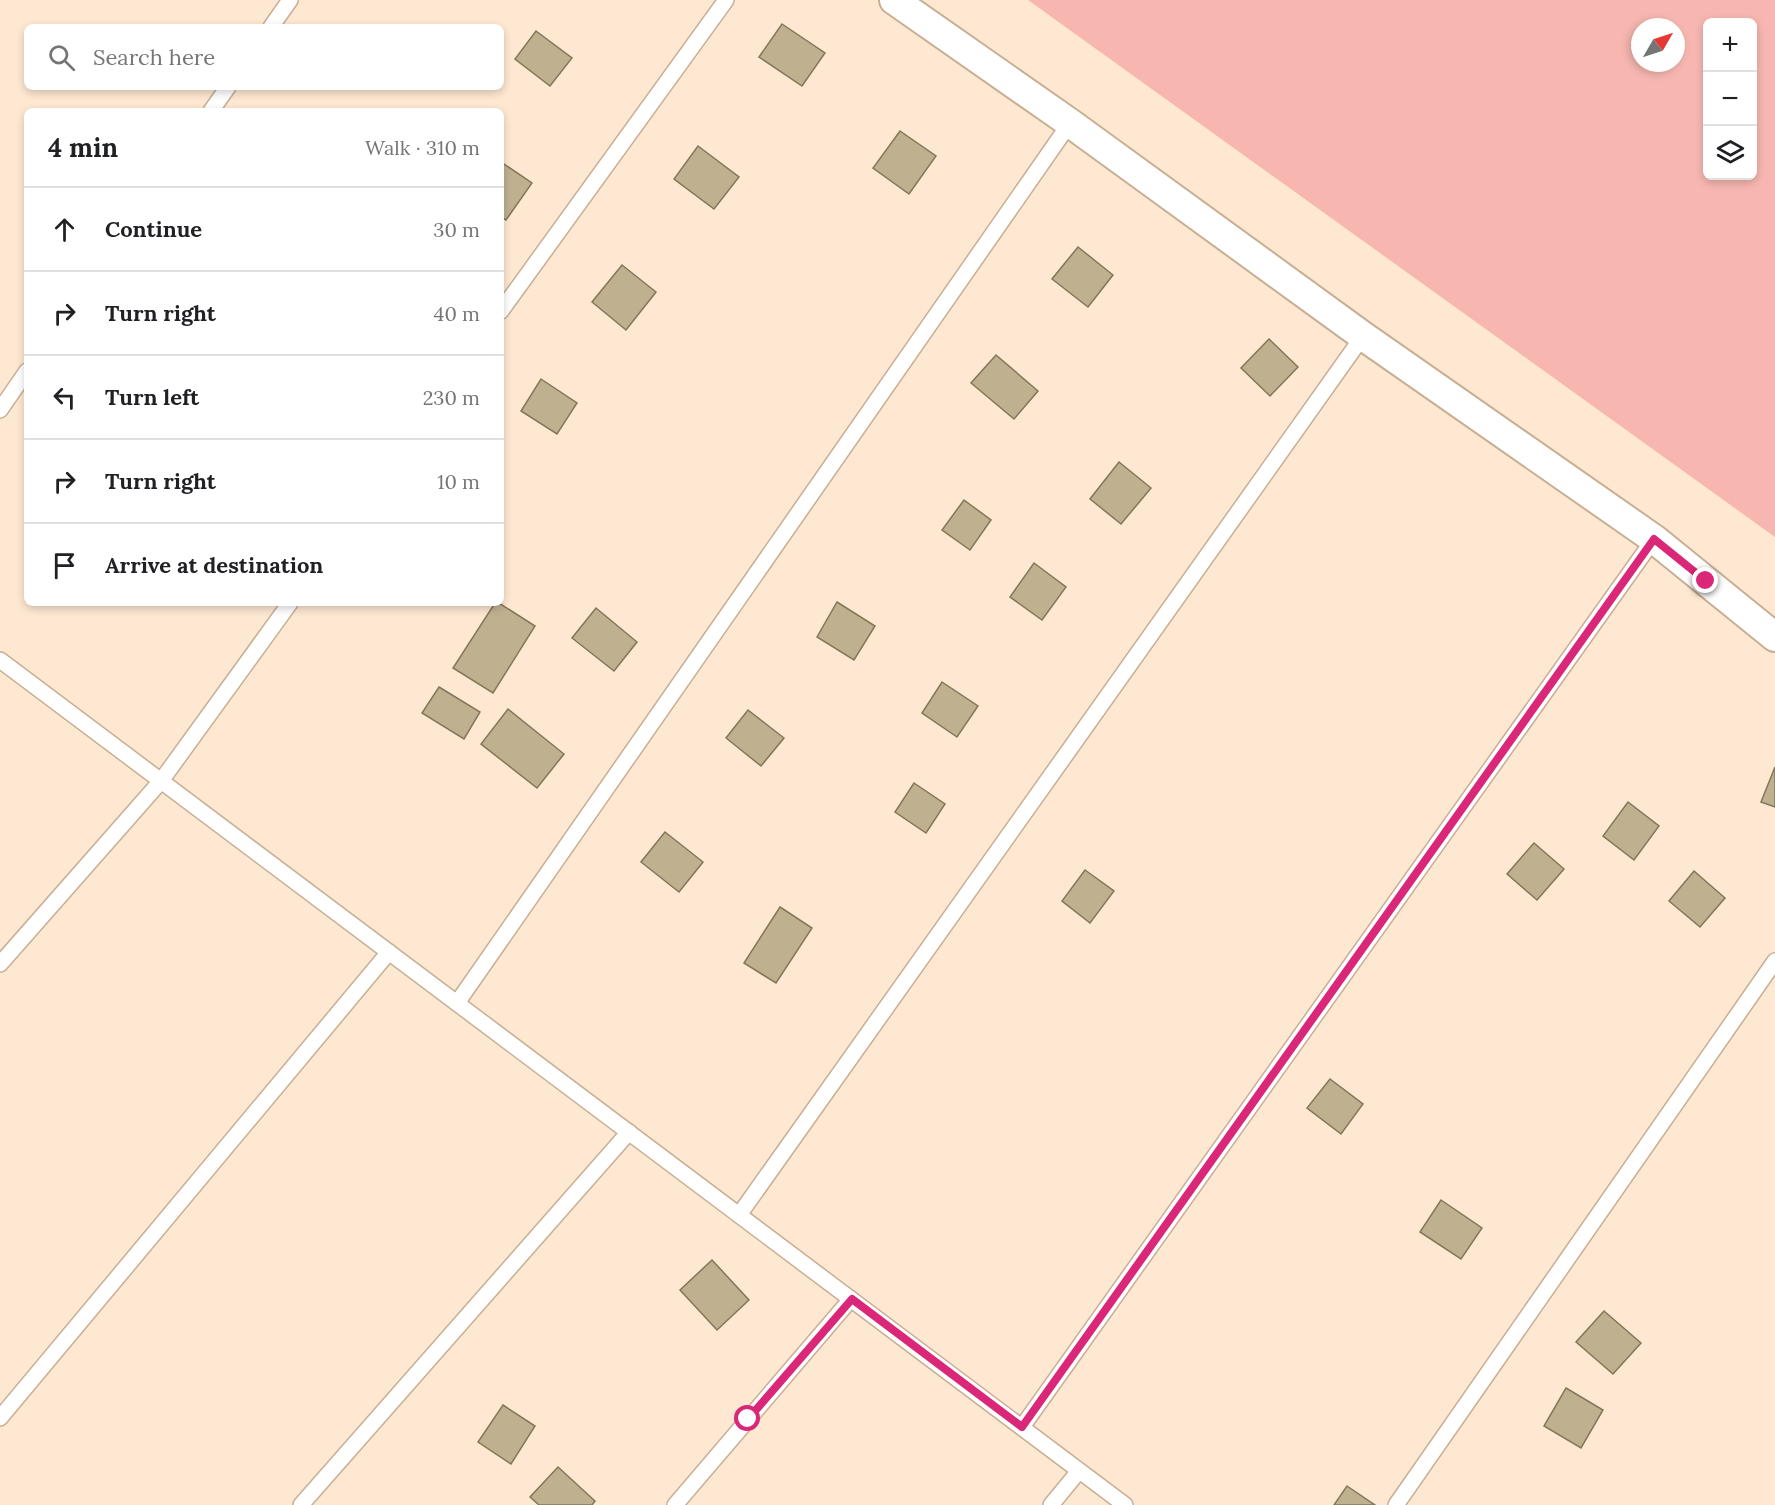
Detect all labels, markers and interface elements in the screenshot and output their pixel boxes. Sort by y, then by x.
north arrow [1631,18,1685,72]
map controls [1703,18,1757,180]
button: + [1703,18,1757,72]
search box [24,24,504,90]
icon: search [45,41,78,74]
text: Search here [93,43,215,71]
button: − [1703,72,1757,126]
button: layers [1703,126,1757,180]
text: 4 min [48,131,118,164]
text: Walk · 310 m [365,135,480,160]
icon: ahead [48,213,81,246]
text: Continue [105,215,202,243]
text: 30 m [433,217,480,242]
icon: right [48,297,81,330]
text: Turn right [105,299,216,327]
text: 40 m [434,301,480,326]
icon: left [48,381,81,414]
text: Turn left [105,383,199,411]
text: 230 m [423,385,480,410]
icon: right [48,465,81,498]
text: Turn right [105,467,216,495]
text: 10 m [437,469,480,494]
icon: arrive [48,549,81,582]
text: Arrive at destination [105,551,323,579]
route end [1692,567,1718,593]
route start [734,1405,760,1431]

